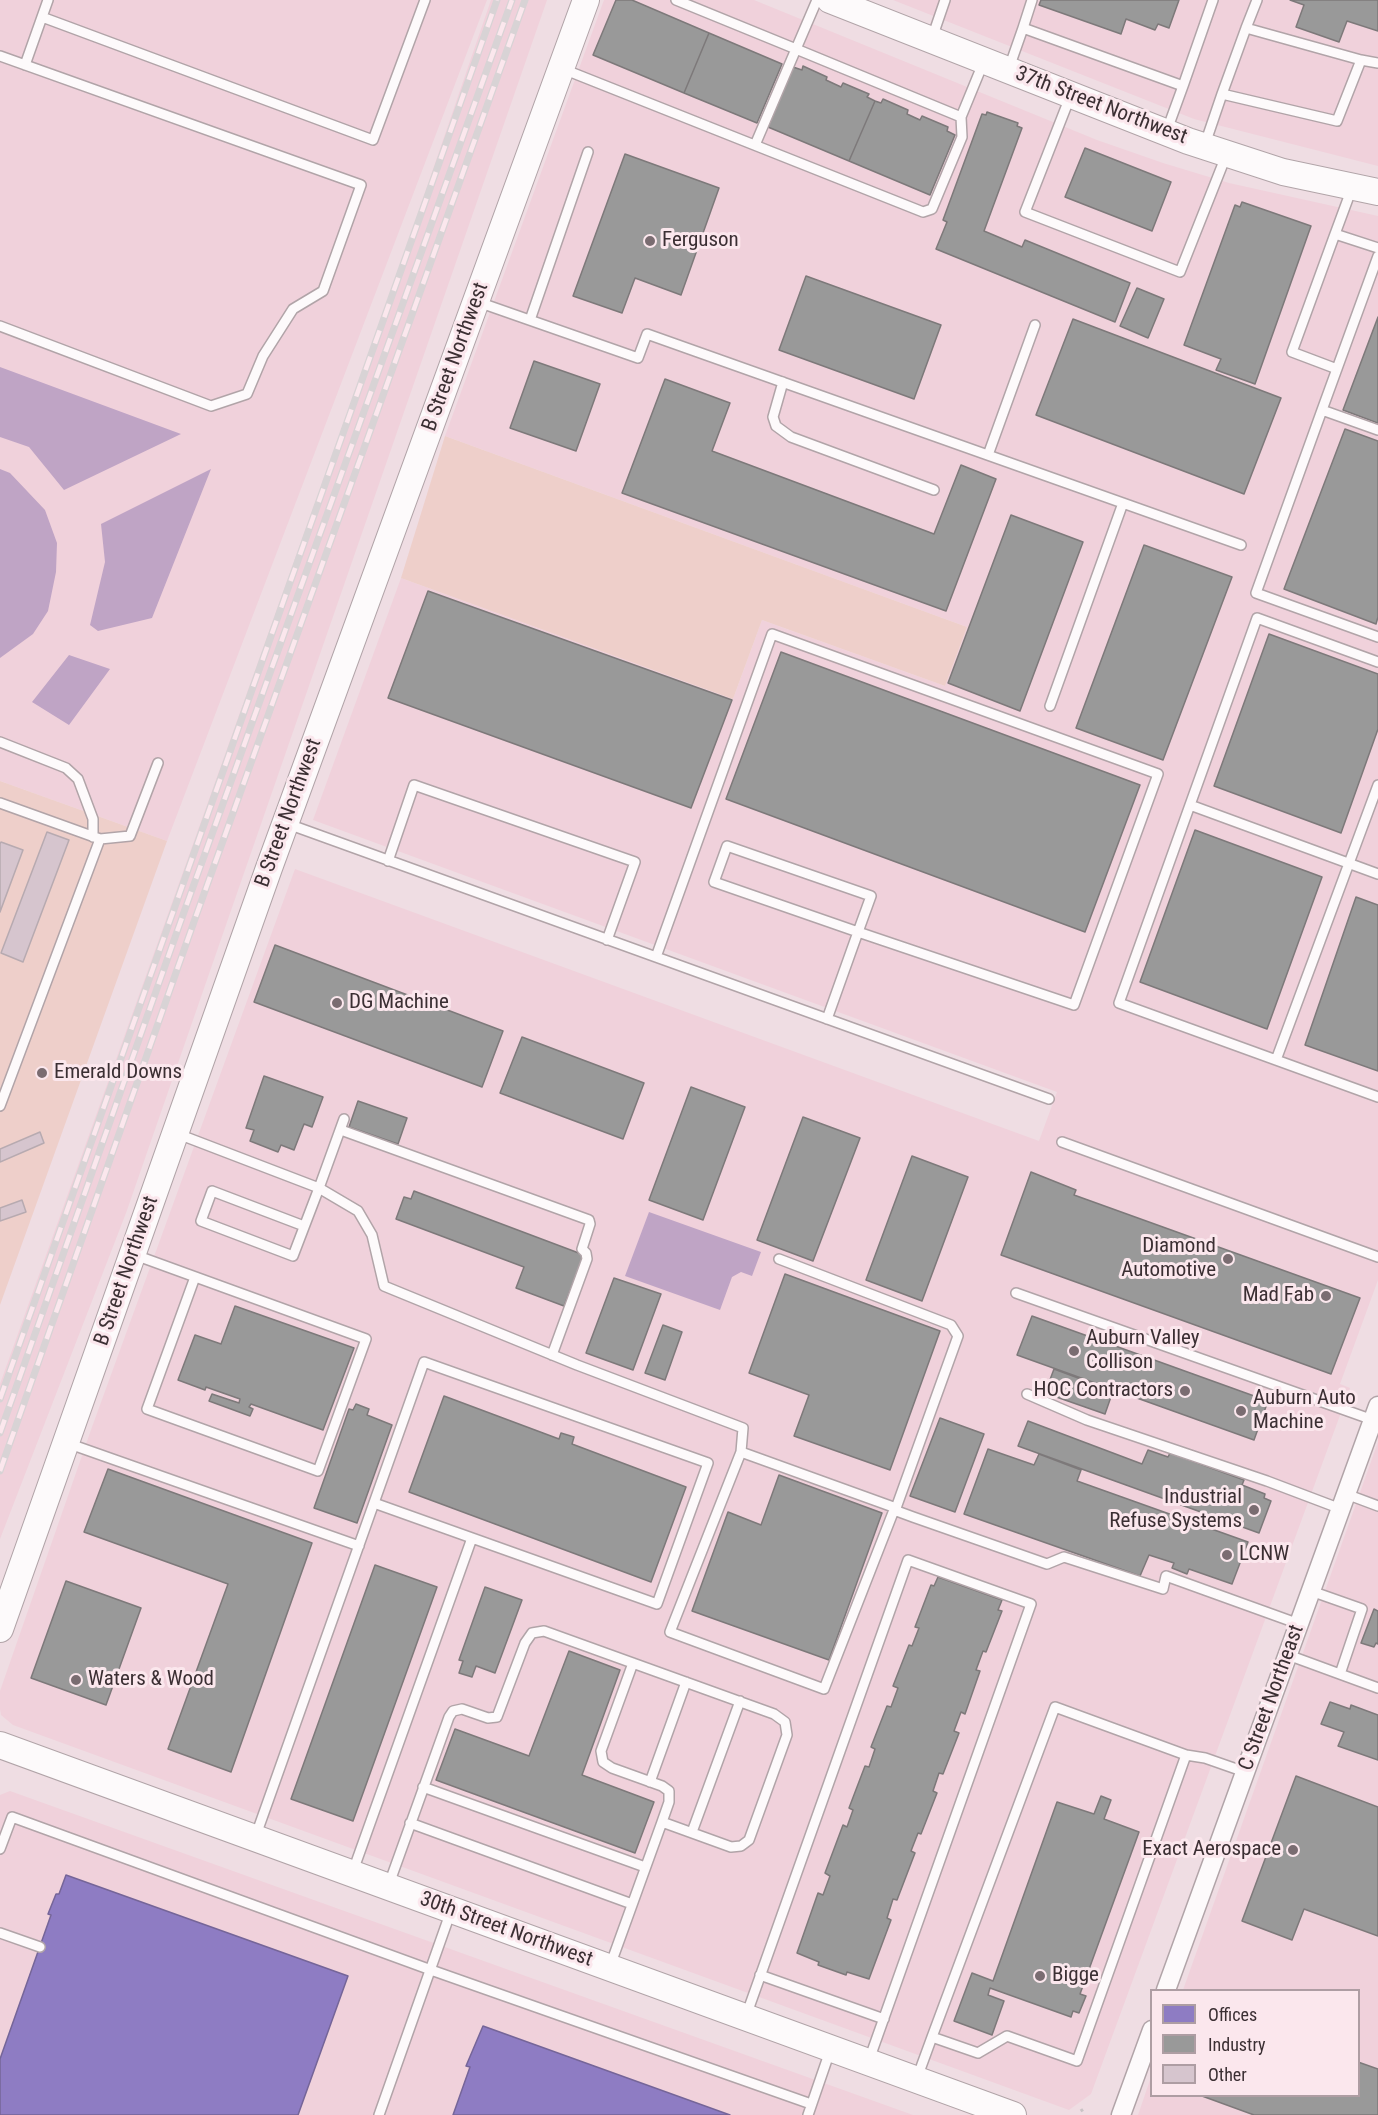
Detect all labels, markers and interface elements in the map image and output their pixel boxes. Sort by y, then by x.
street label: 37th Street Northwest [1012,62,1190,150]
place label: Ferguson [662,228,739,254]
marker: Ferguson [643,234,657,248]
street label: B Street Northwest [417,279,495,435]
street label: B Street Northwest [250,735,328,891]
place label: DG Machine [349,990,449,1016]
marker: DG Machine [330,996,344,1010]
place label: Emerald Downs [54,1060,182,1086]
marker: Emerald Downs [35,1066,49,1080]
street label: B Street Northwest [90,1193,164,1349]
place label: Diamond Automotive [1121,1234,1216,1284]
marker: Diamond Automotive [1221,1252,1235,1266]
place label: Mad Fab [1243,1283,1314,1309]
marker: Mad Fab [1319,1289,1333,1303]
place label: Auburn Valley Collison [1086,1326,1200,1376]
marker: Auburn Valley Collison [1067,1344,1081,1358]
place label: HOC Contractors [1034,1378,1173,1404]
marker: HOC Contractors [1178,1384,1192,1398]
place label: Auburn Auto Machine [1253,1386,1356,1436]
marker: Auburn Auto Machine [1234,1404,1248,1418]
place label: Industrial Refuse Systems [1109,1485,1242,1535]
marker: Industrial Refuse Systems [1247,1503,1261,1517]
place label: LCNW [1239,1542,1289,1568]
marker: LCNW [1220,1548,1234,1562]
street label: C Street Northeast [1234,1622,1310,1774]
place label: Waters & Wood [88,1667,214,1693]
marker: Waters & Wood [69,1673,83,1687]
place label: Exact Aerospace [1142,1837,1281,1863]
marker: Exact Aerospace [1286,1843,1300,1857]
street label: 30th Street Northwest [416,1887,596,1973]
place label: Bigge [1052,1963,1099,1989]
marker: Bigge [1033,1969,1047,1983]
legend [1150,1989,1360,2097]
text: Offices [1208,2004,1257,2025]
text: Industry [1208,2034,1266,2055]
text: Other [1208,2064,1247,2085]

